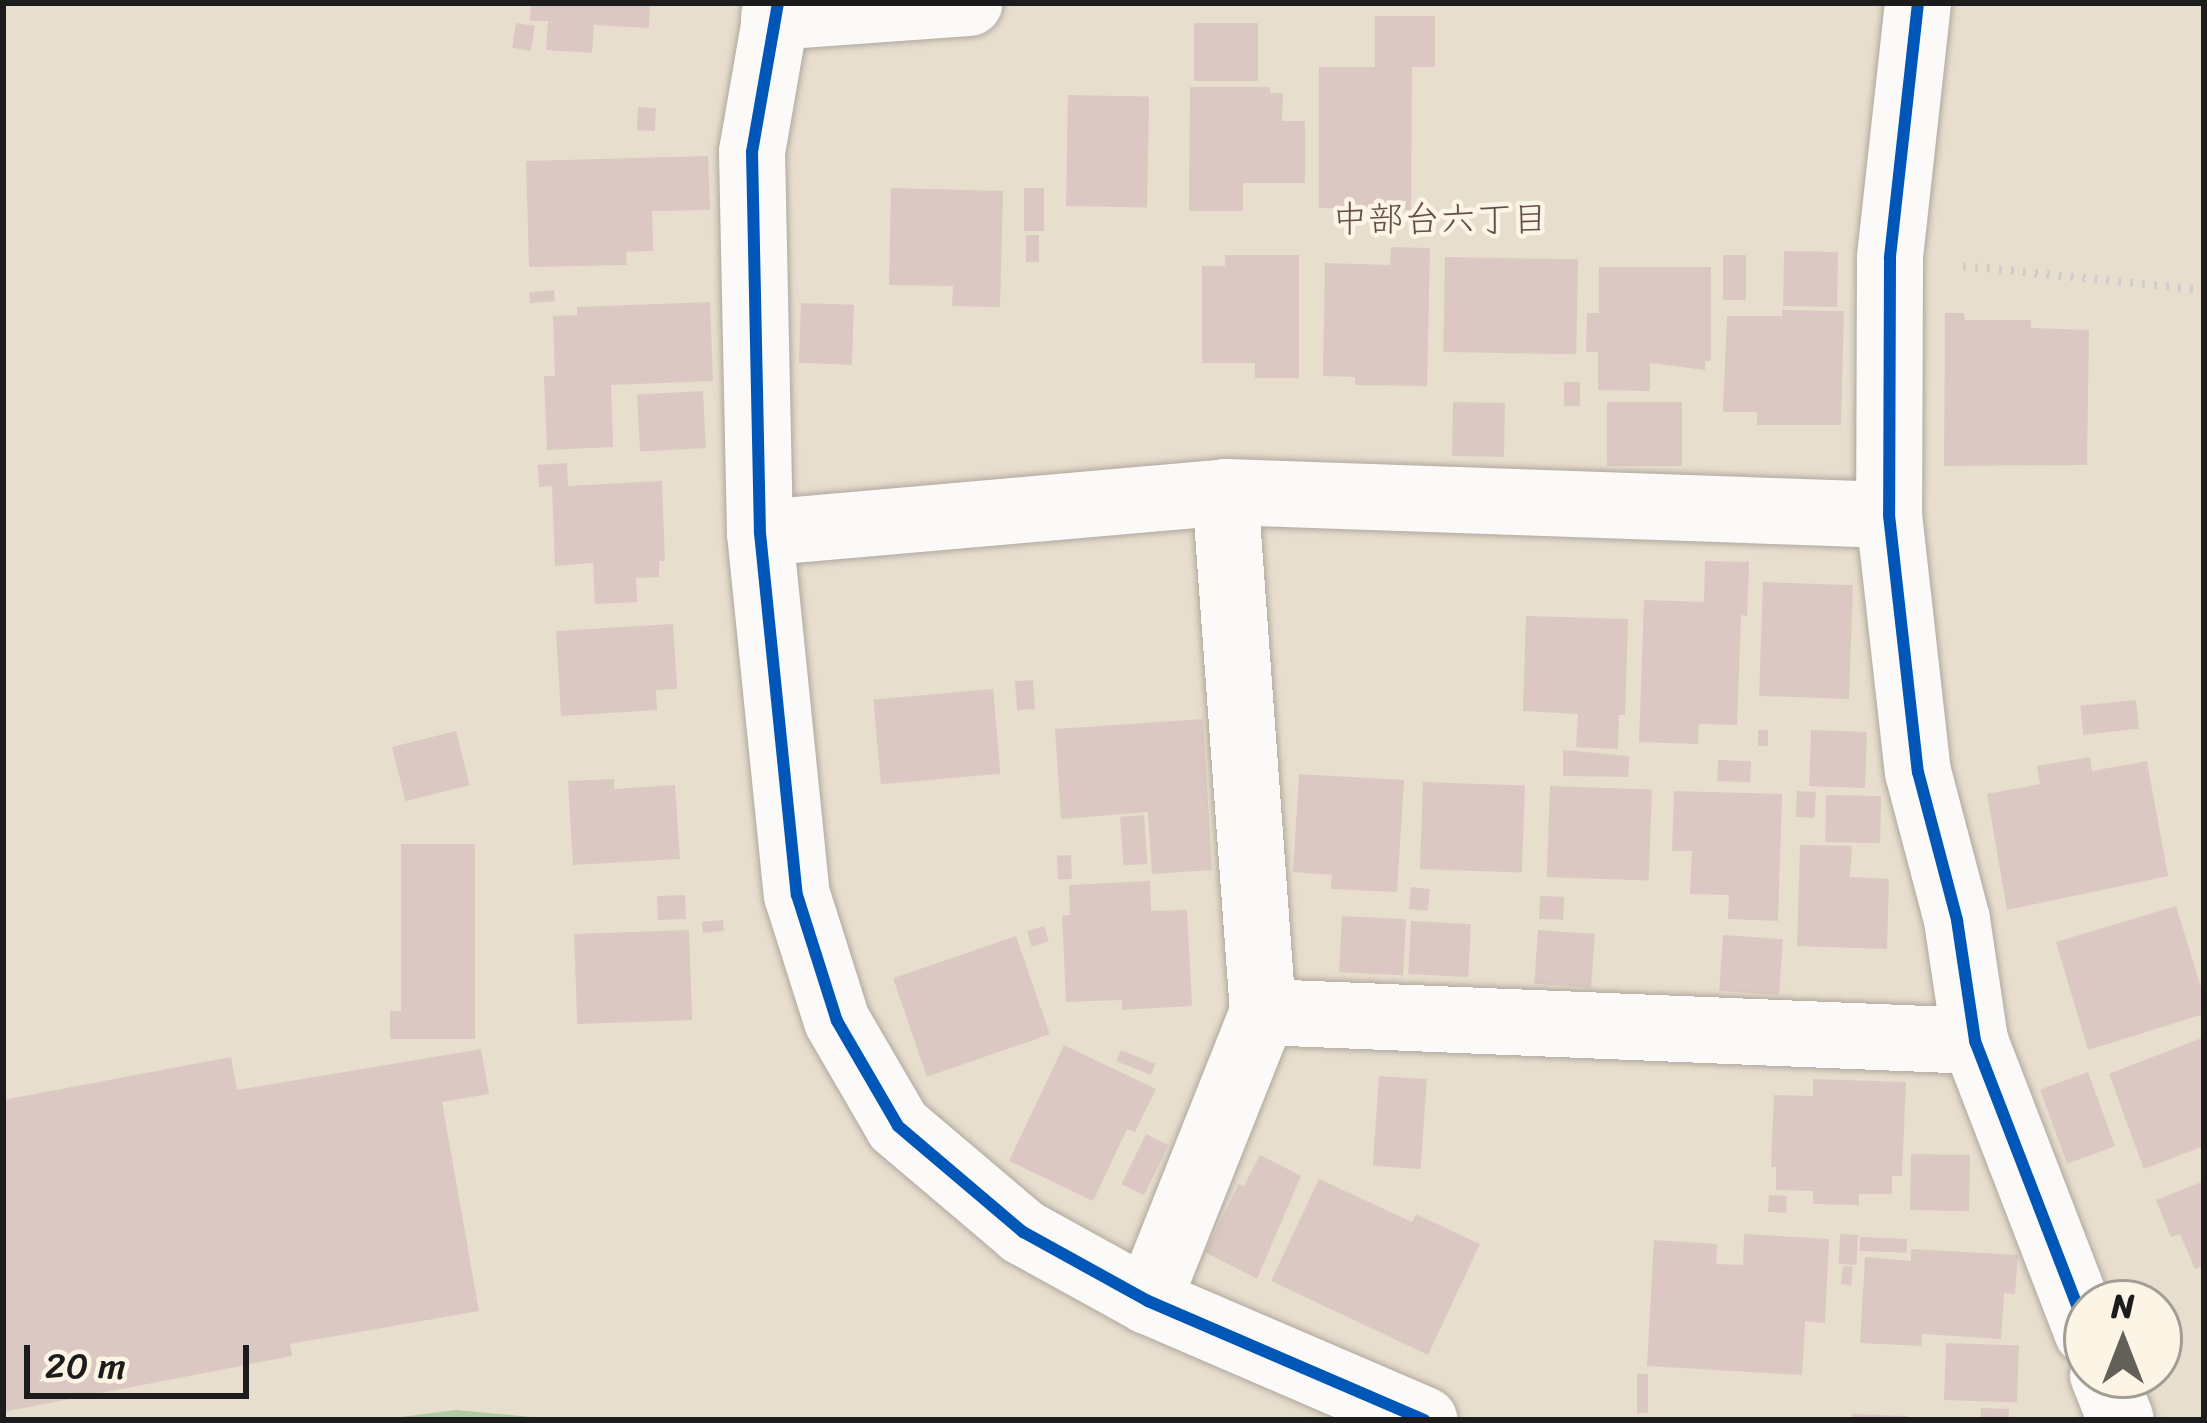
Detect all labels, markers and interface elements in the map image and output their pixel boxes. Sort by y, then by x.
district label: 中部台六丁目 [1332,198,1548,242]
text: N [2112,1277,2134,1335]
north arrow [2063,1279,2183,1399]
scale bar [30,1321,255,1395]
text: 20 m [45,1334,126,1398]

